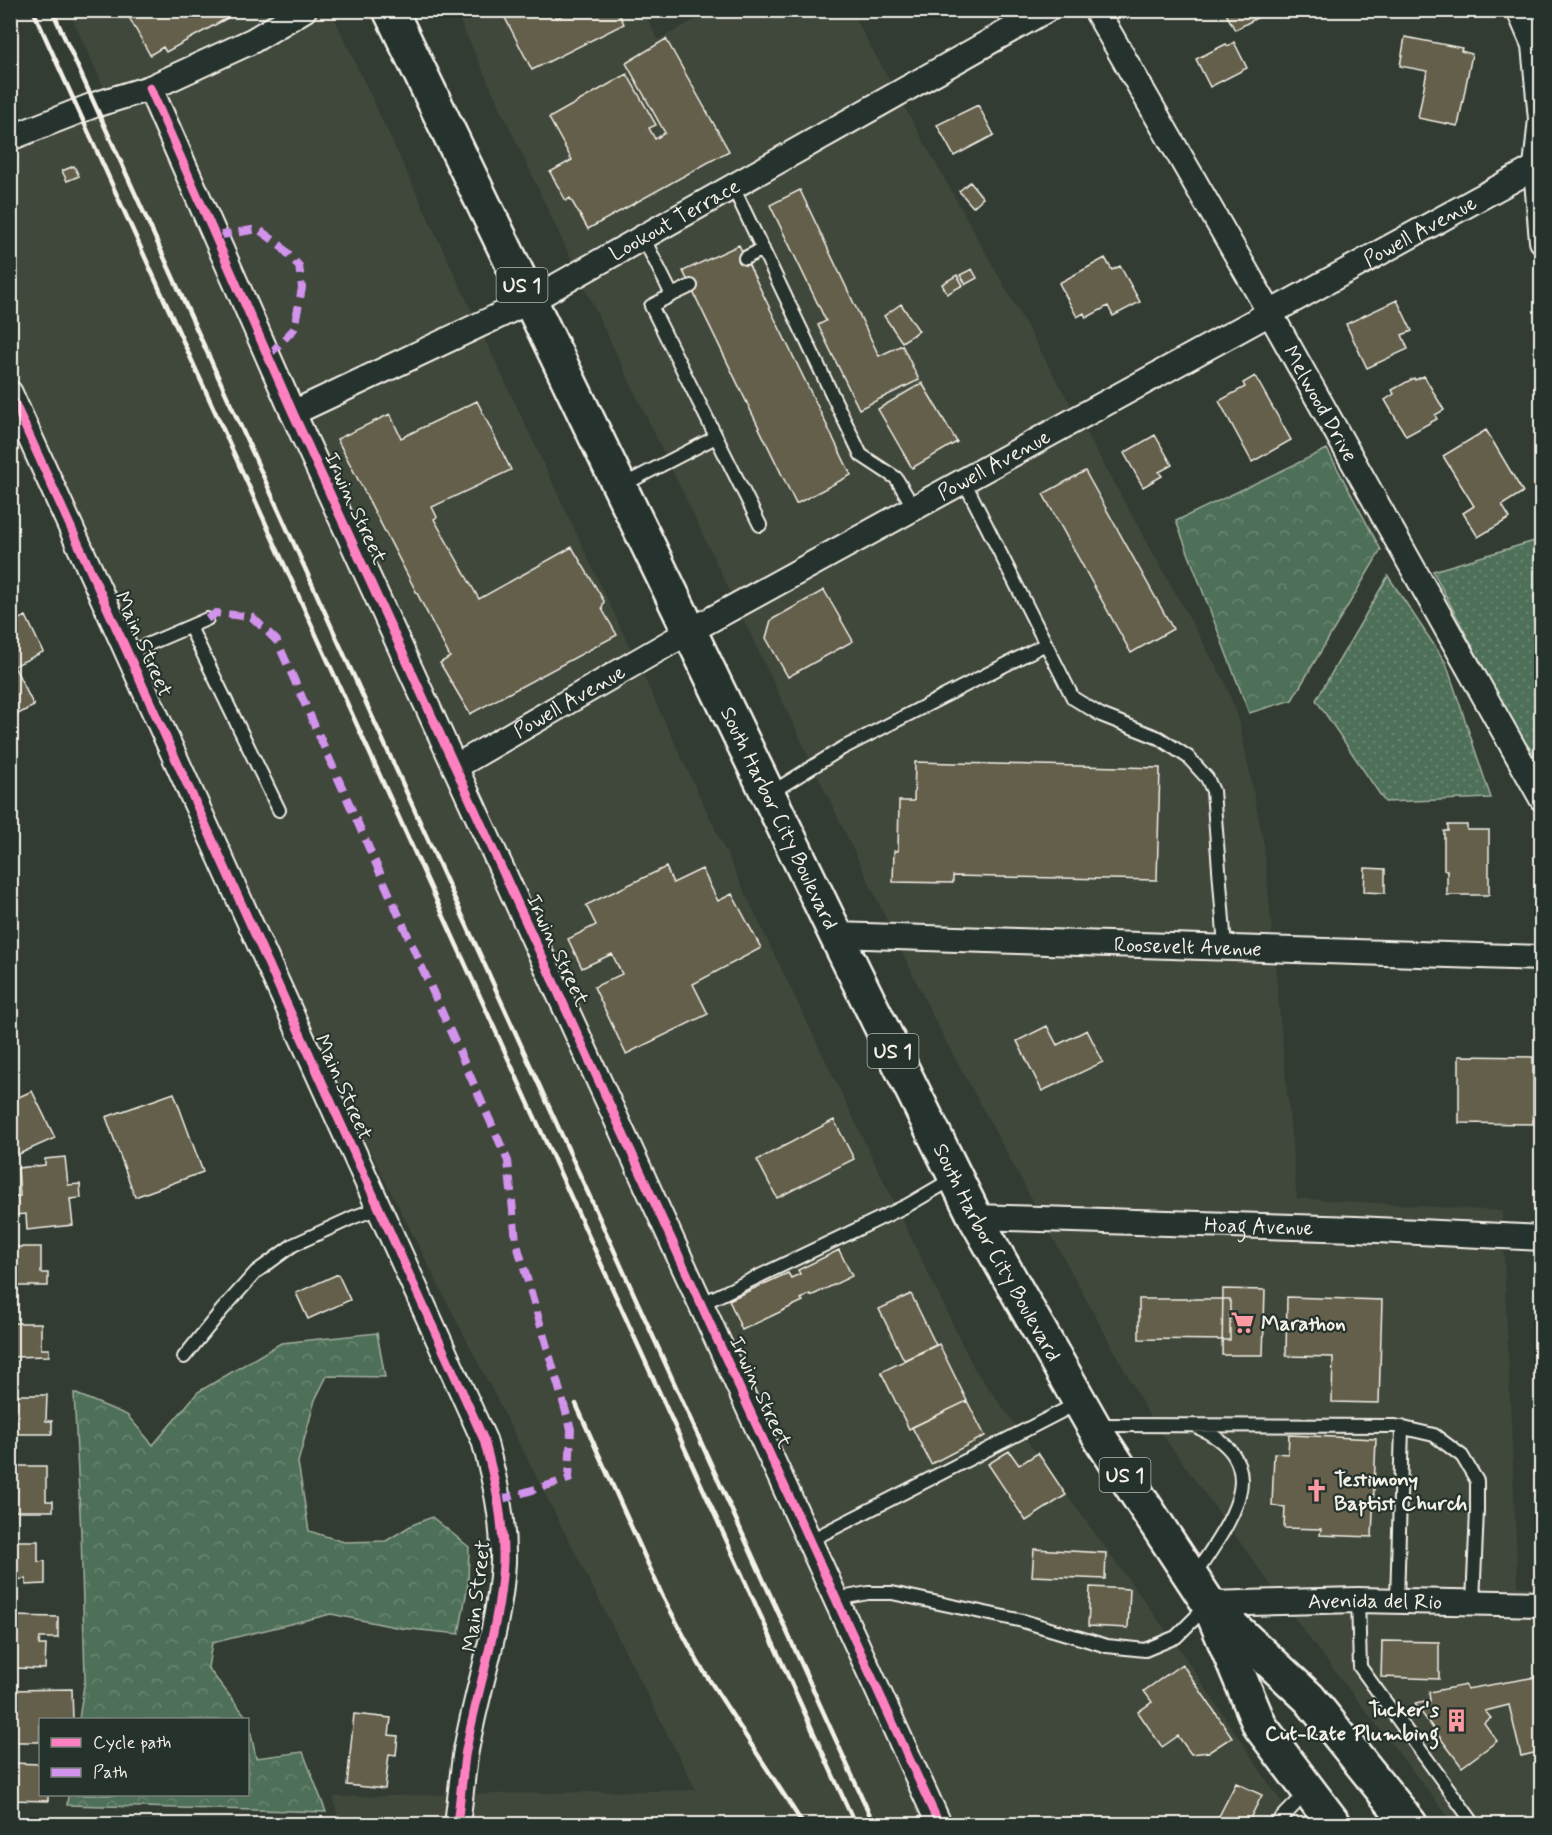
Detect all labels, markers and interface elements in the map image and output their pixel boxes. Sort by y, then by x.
street label: Lookout Terrace [605,172,745,268]
street label: Powell Avenue [1359,189,1482,274]
road number: US 1 [496,268,548,302]
street label: Melwood Drive [1276,341,1364,467]
street label: Powell Avenue [933,423,1056,508]
street label: Irwin Street [317,448,394,570]
street label: Main Street [107,587,179,702]
street label: Powell Avenue [509,658,631,745]
street label: South Harbor City Boulevard [713,702,844,935]
street label: Irwin Street [519,890,596,1012]
street label: Roosevelt Avenue [1113,931,1262,964]
street label: Main Street [307,1030,379,1145]
road number: US 1 [868,1034,918,1068]
street label: South Harbor City Boulevard [926,1139,1067,1367]
street label: Hoag Avenue [1204,1211,1314,1243]
supermarket icon: Marathon [1230,1310,1256,1336]
place label: Marathon [1261,1310,1346,1338]
street label: Irwin Street [722,1332,799,1454]
road number: US 1 [1100,1458,1150,1492]
place label: Testimony Baptist Church [1334,1466,1468,1518]
church icon: Testimony Baptist Church [1303,1478,1329,1504]
street label: Main Street [456,1538,498,1654]
street label: Avenida del Rio [1307,1587,1442,1617]
place label: Tucker's Cut-Rate Plumbing [1265,1696,1440,1750]
building icon: Tucker's Cut-Rate Plumbing [1444,1708,1470,1734]
legend [39,1718,249,1796]
text: Cycle path [93,1731,171,1755]
text: Path [93,1761,128,1785]

